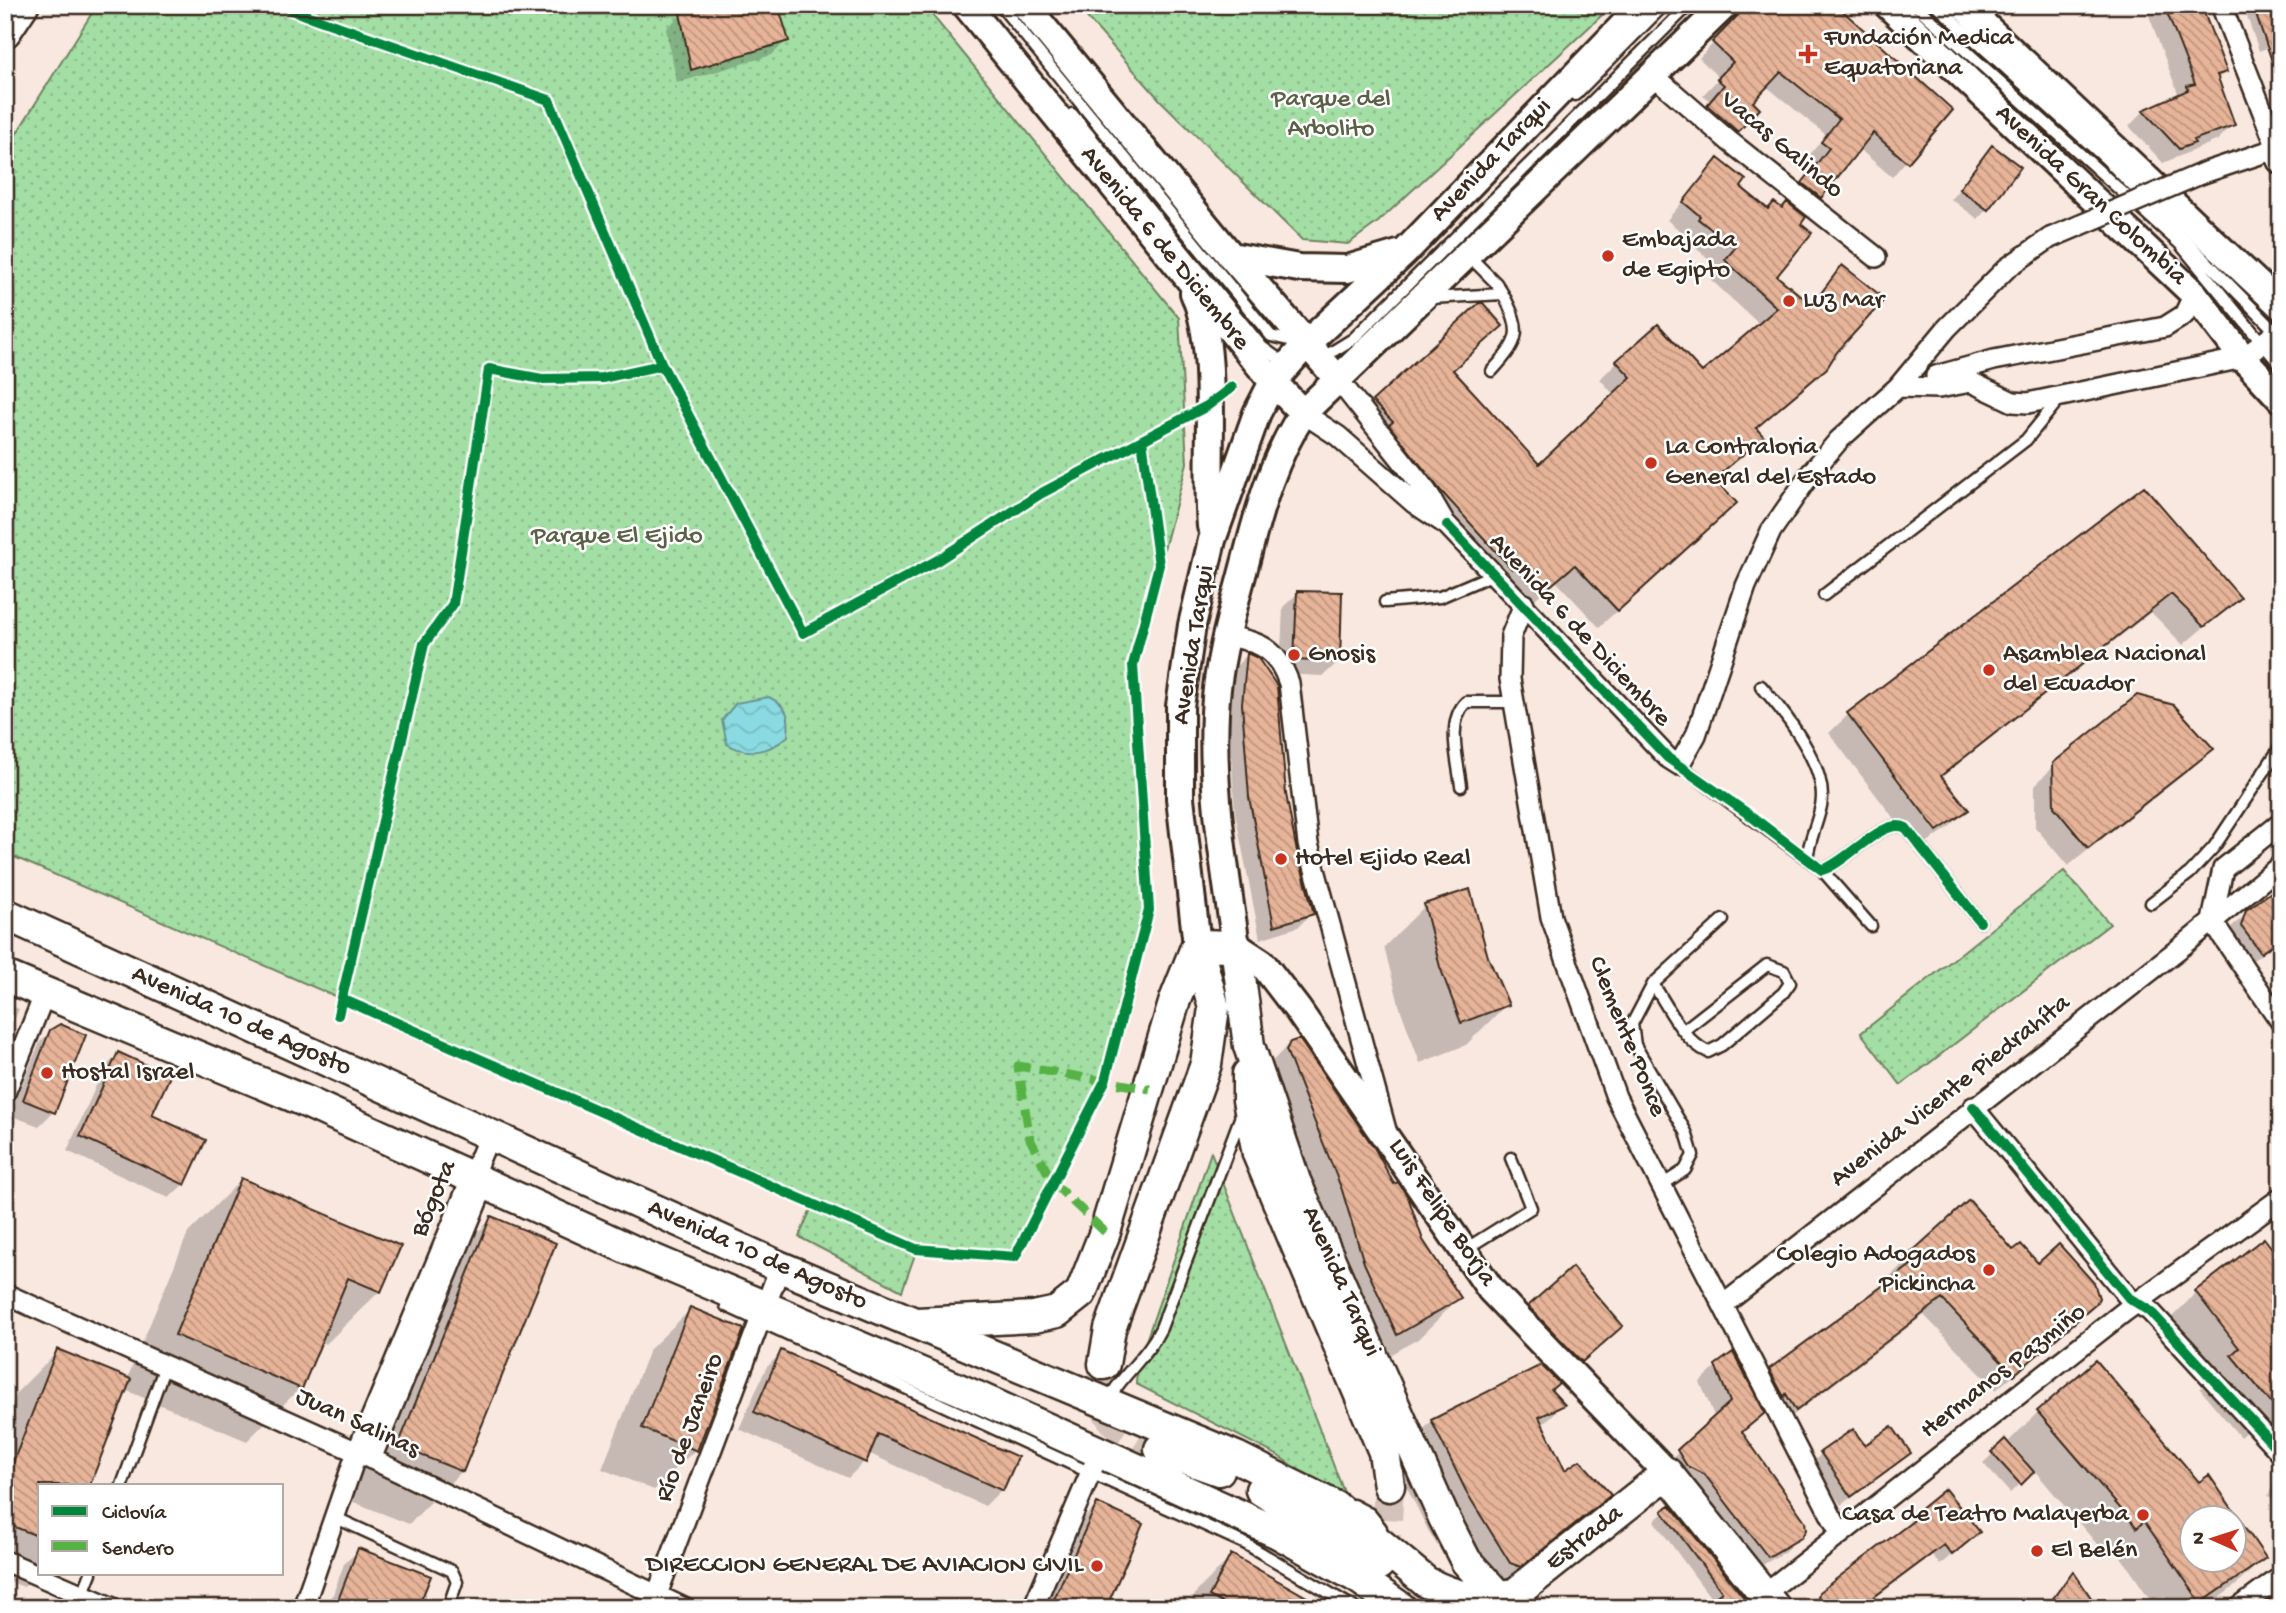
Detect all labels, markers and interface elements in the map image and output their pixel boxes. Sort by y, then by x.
place label: Fundación Medica Equatoriana [1823,24,2015,85]
marker: Fundación Medica Equatoriana [1798,44,1818,64]
park label: Parque del Arbolito [1270,85,1391,146]
street label: Vacas Galindo [1712,85,1849,206]
street label: Avenida Tarqui [1425,92,1559,230]
street label: Avenida Gran Colombia [1987,99,2194,294]
street label: Avenida 6 de Diciembre [1072,141,1256,358]
place label: Embajada de Egipto [1622,226,1738,287]
marker: Embajada de Egipto [1600,248,1616,264]
place label: Luz Mar [1803,286,1887,317]
marker: Luz Mar [1781,293,1797,309]
place label: La Contraloria General del Estado [1665,433,1876,494]
marker: La Contraloria General del Estado [1643,455,1659,471]
park label: Parque El Ejido [530,522,703,553]
street label: Avenida 6 de Diciembre [1481,528,1677,735]
street label: Avenida Tarqui [1167,563,1223,727]
place label: Gnosis [1308,640,1376,671]
place label: Asamblea Nacional del Ecuador [2003,640,2206,701]
marker: Gnosis [1286,647,1302,663]
marker: Asamblea Nacional del Ecuador [1981,662,1997,678]
place label: Hotel Ejido Real [1295,844,1471,875]
marker: Hotel Ejido Real [1273,851,1289,867]
street label: Clemente Ponce [1580,952,1672,1122]
street label: Avenida 10 de Agosto [126,960,356,1084]
street label: Avenida Vicente Piedrahíta [1825,988,2078,1195]
place label: Hostal Israel [61,1058,194,1089]
marker: Hostal Israel [39,1065,55,1081]
street label: Luis Felipe Borja [1380,1133,1503,1294]
street label: Bógota [405,1155,466,1243]
street label: Avenida 10 de Agosto [642,1194,872,1318]
street label: Avenida Tarqui [1293,1202,1387,1362]
place label: Colegio Adogados Pickincha [1777,1240,1977,1301]
marker: Colegio Adogados Pickincha [1981,1262,1997,1278]
street label: Hermanos Pazmiño [1915,1298,2093,1446]
street label: Río de Janeiro [650,1349,732,1507]
street label: Juan Salinas [290,1382,425,1467]
legend [38,1484,284,1574]
street label: Estrada [1540,1498,1631,1579]
place label: Casa de Teatro Malayerba [1842,1500,2131,1531]
text: Ciclovía [102,1502,167,1527]
north arrow [2178,1504,2248,1574]
marker: Casa de Teatro Malayerba [2135,1507,2151,1523]
text: N [2188,1531,2211,1545]
place label: El Belén [2051,1536,2138,1567]
text: Sendero [102,1538,174,1563]
marker: El Belén [2029,1543,2045,1559]
place label: DIRECCION GENERAL DE AVIACION CIVIL [644,1551,1084,1582]
marker: DIRECCION GENERAL DE AVIACION CIVIL [1089,1558,1105,1574]

